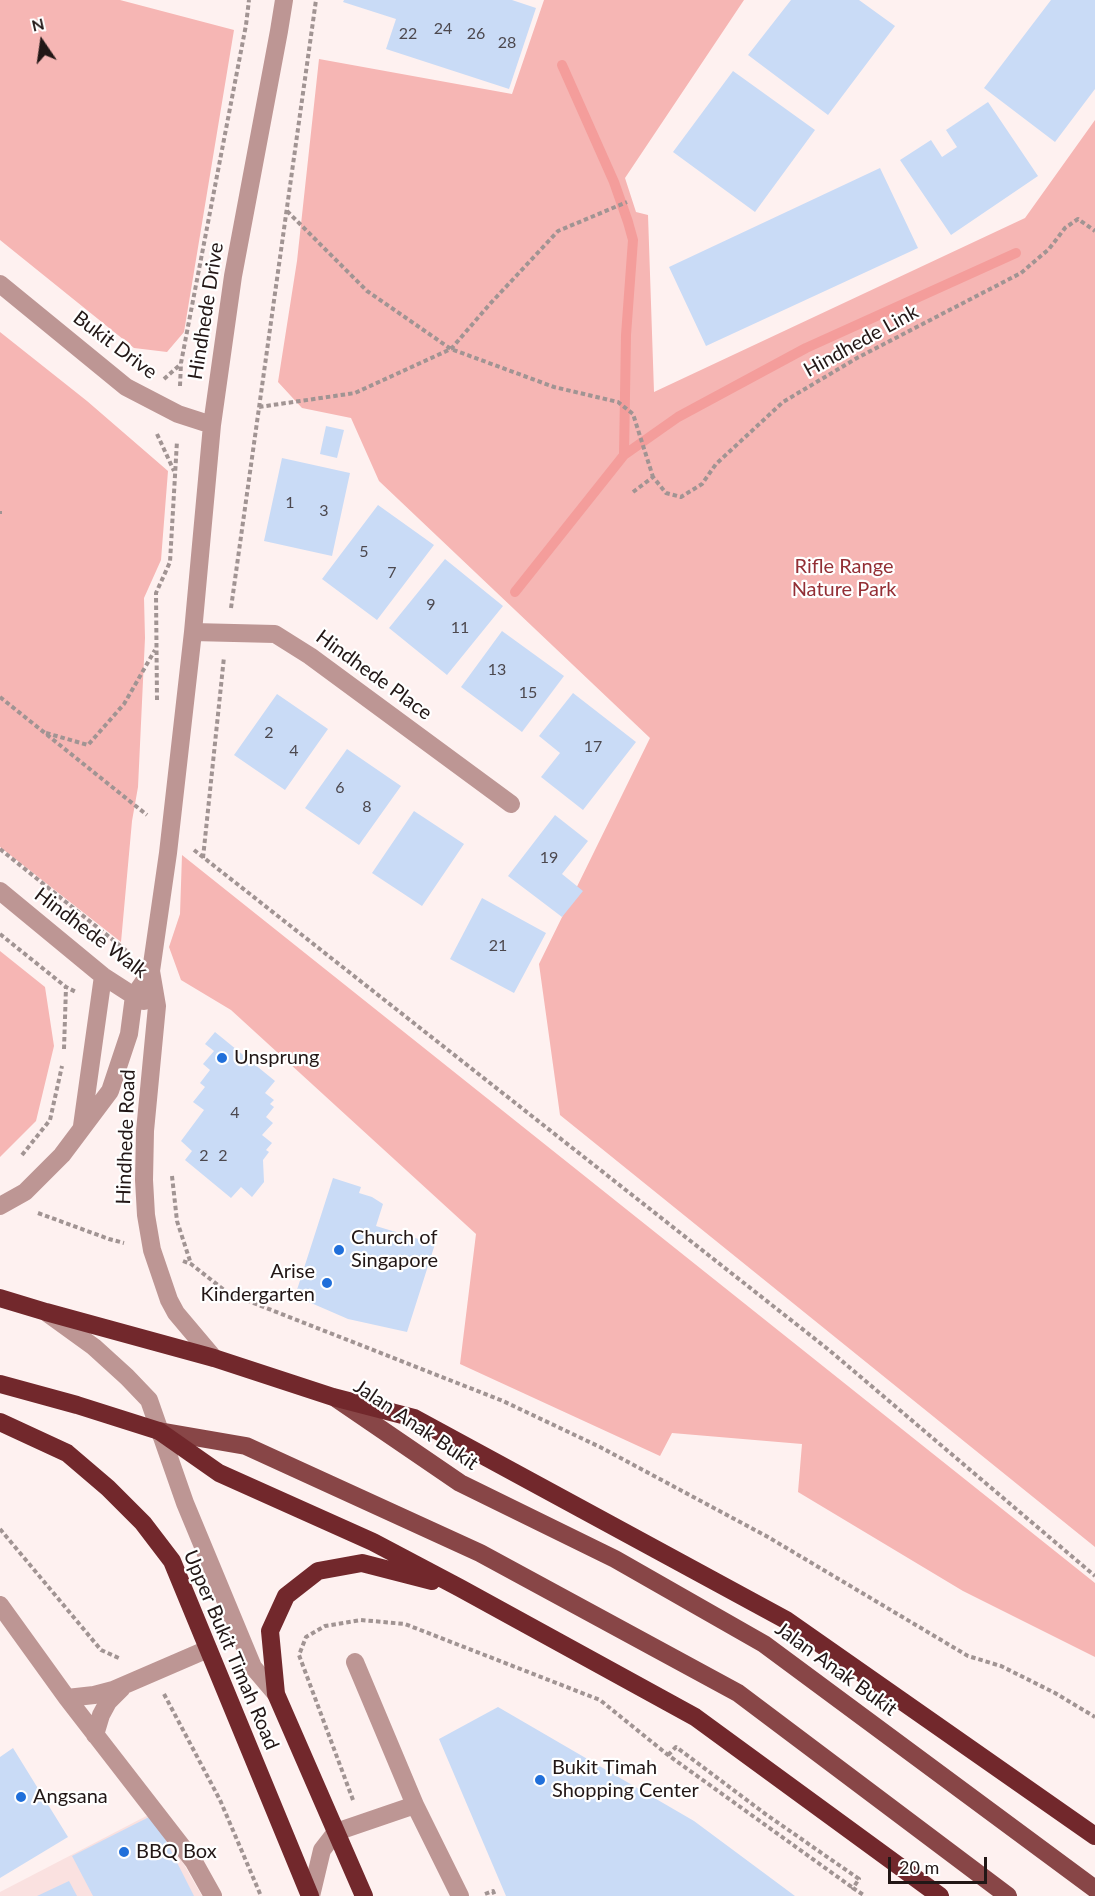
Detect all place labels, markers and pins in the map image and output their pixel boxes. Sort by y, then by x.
place label: Unsprung [234,1046,319,1070]
marker: Unsprung [215,1051,229,1065]
place label: Church of Singapore [351,1226,438,1273]
marker: Church of Singapore [332,1243,346,1257]
place label: Arise Kindergarten [201,1260,315,1307]
marker: Arise Kindergarten [320,1276,334,1290]
place label: Bukit Timah Shopping Center [552,1756,699,1803]
marker: Bukit Timah Shopping Center [533,1773,547,1787]
place label: Angsana [33,1785,108,1809]
marker: Angsana [14,1790,28,1804]
place label: BBQ Box [136,1840,217,1864]
marker: BBQ Box [117,1845,131,1859]

